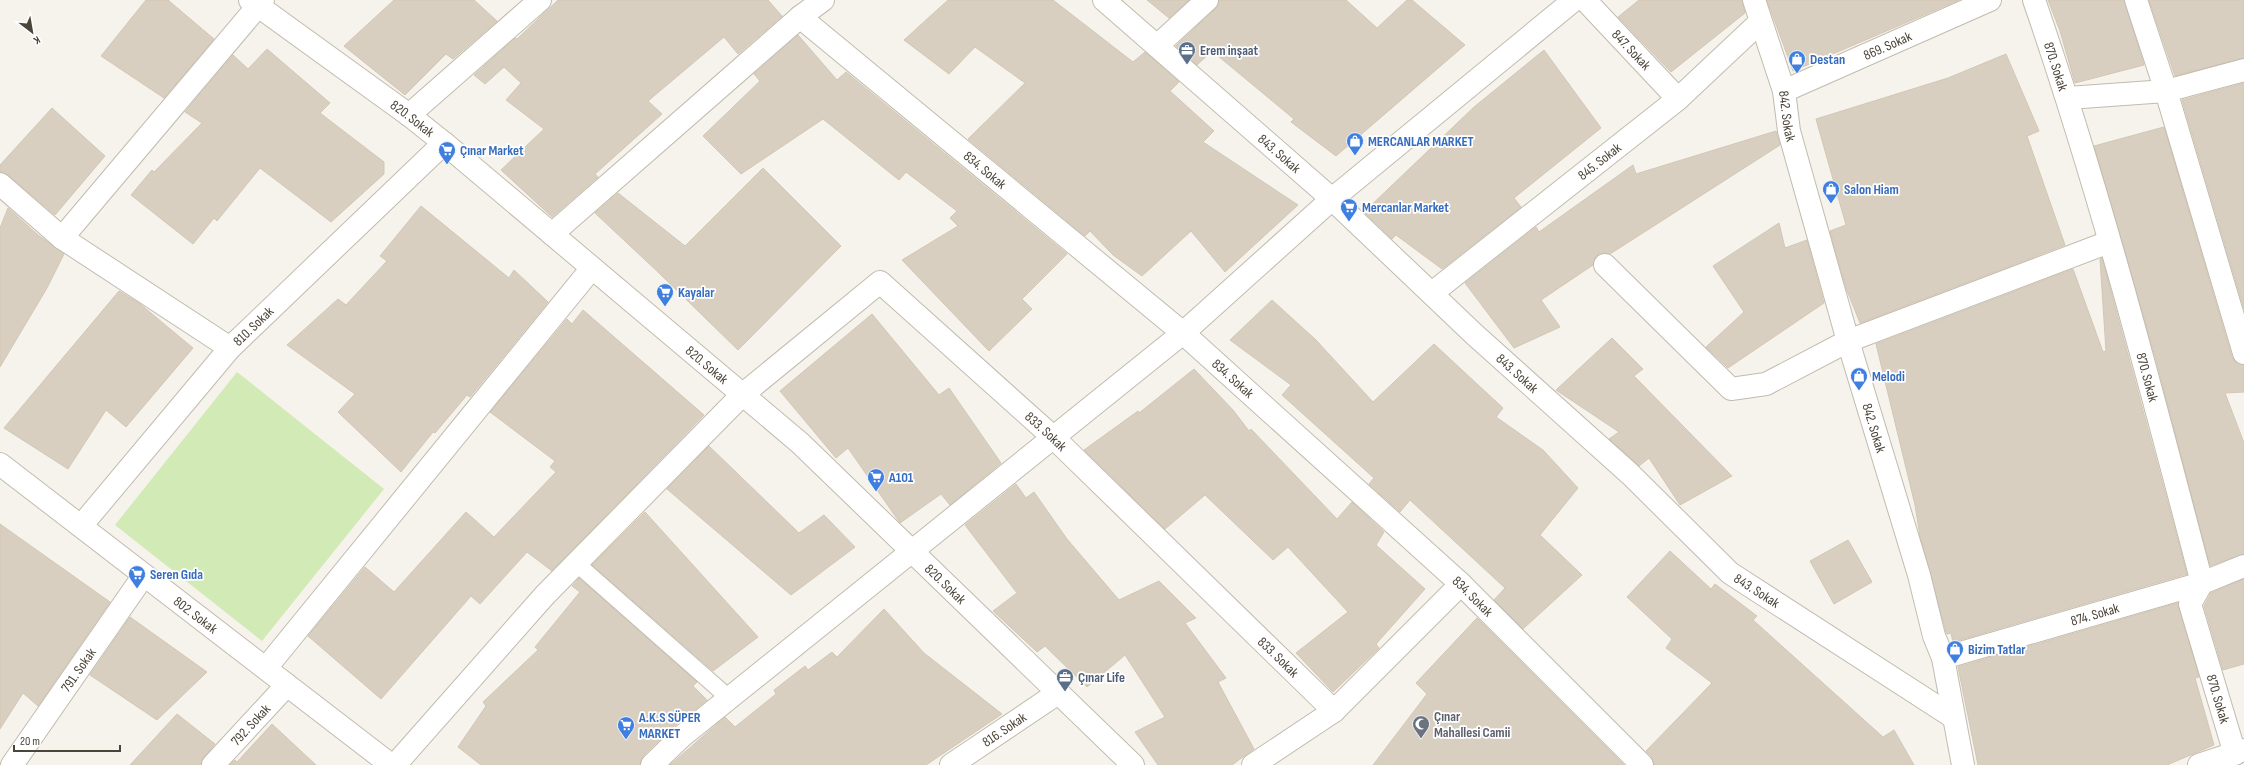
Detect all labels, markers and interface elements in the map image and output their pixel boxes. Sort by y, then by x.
north arrow [12,12,52,52]
street label: 847. Sokak [1608,26,1655,74]
street label: 869. Sokak [1861,27,1915,63]
text: K [31,33,43,47]
office icon: Erem inşaat [1177,40,1197,65]
street label: 870. Sokak [2040,40,2072,93]
place label: Erem inşaat [1200,42,1259,59]
shop icon: Destan [1787,49,1807,74]
place label: Destan [1810,51,1845,68]
street label: 842. Sokak [1776,90,1800,144]
street label: 820. Sokak [387,96,438,141]
street label: 843. Sokak [1255,130,1305,177]
shop icon: MERCANLAR MARKET [1345,131,1365,156]
place label: MERCANLAR MARKET [1368,133,1474,150]
street label: 845. Sokak [1574,138,1625,183]
supermarket icon: Çınar Market [437,140,457,165]
place label: Çınar Market [460,142,524,159]
street label: 834. Sokak [960,147,1011,193]
shop icon: Salon Hiam [1821,179,1841,204]
place label: Salon Hiam [1844,181,1899,198]
supermarket icon: Mercanlar Market [1339,197,1359,222]
place label: Mercanlar Market [1362,199,1449,216]
supermarket icon: Kayalar [655,282,675,307]
place label: Kayalar [678,284,715,301]
street label: 810. Sokak [229,302,277,349]
street label: 820. Sokak [682,342,732,388]
street label: 843. Sokak [1493,350,1543,397]
street label: 870. Sokak [2133,351,2163,404]
street label: 834. Sokak [1209,355,1258,402]
shop icon: Melodi [1849,366,1869,391]
place label: Melodi [1872,368,1905,385]
street label: 842. Sokak [1859,401,1890,455]
street label: 833. Sokak [1022,408,1071,455]
supermarket icon: A101 [866,467,886,492]
place label: A101 [888,469,914,486]
street label: 820. Sokak [921,560,970,608]
supermarket icon: Seren Gıda [127,564,147,589]
place label: Seren Gıda [150,566,203,583]
street label: 843. Sokak [1731,569,1784,612]
street label: 834. Sokak [1449,572,1497,620]
street label: 802. Sokak [170,592,222,637]
street label: 874. Sokak [2069,599,2122,629]
street label: 833. Sokak [1254,633,1303,681]
shop icon: Bizim Tatlar [1945,639,1965,664]
place label: Bizim Tatlar [1968,641,2026,658]
street label: 791. Sokak [57,644,100,695]
office icon: Çınar Life [1055,667,1075,692]
place label: Çınar Life [1078,669,1125,686]
street label: 870. Sokak [2203,672,2234,726]
street label: 792. Sokak [227,700,274,749]
street label: 816. Sokak [979,708,1030,750]
place label: Çınar Mahallesi Camii [1434,708,1510,741]
place label: A.K.S SÜPER MARKET [638,709,701,742]
mosque icon: Çınar Mahallesi Camii [1411,714,1431,739]
supermarket icon: A.K.S SÜPER MARKET [616,715,636,740]
scale bar [14,727,120,753]
text: 20 m [20,734,40,749]

